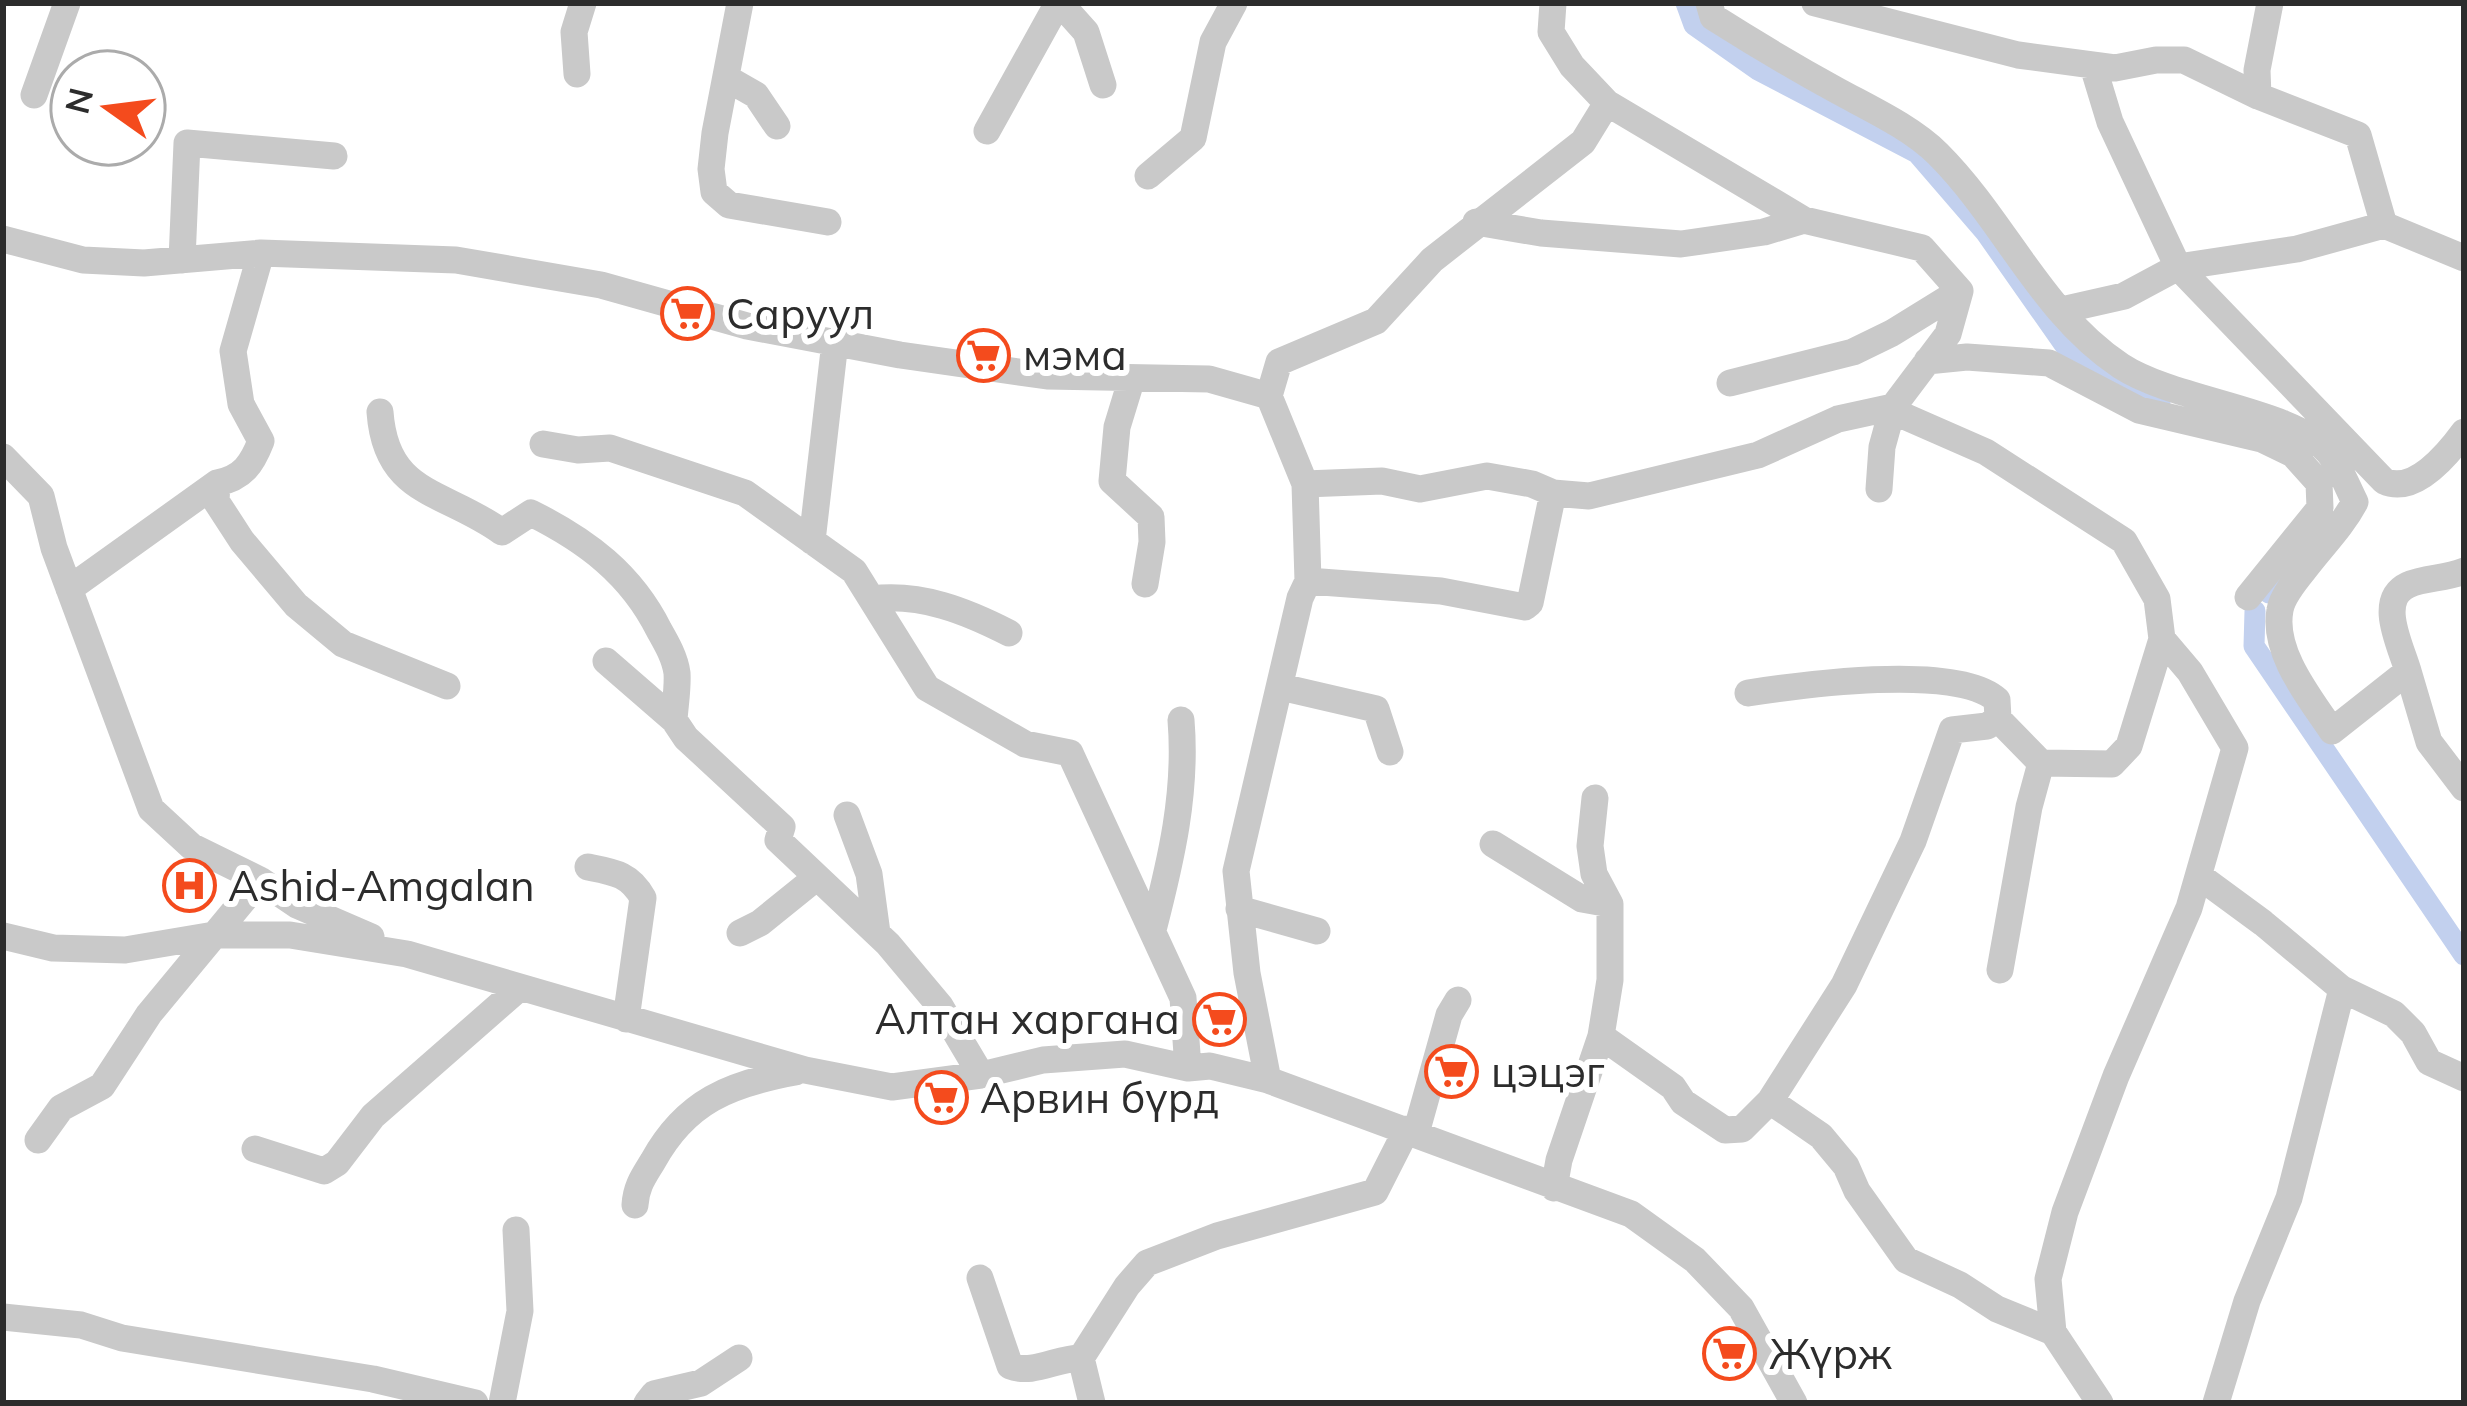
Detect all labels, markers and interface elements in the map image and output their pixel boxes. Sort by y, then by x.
north arrow [48,48,168,168]
text: N [56,84,101,118]
supermarket icon: Саруул [659,286,715,342]
place label: Саруул [726,287,874,340]
supermarket icon: мэма [956,327,1012,383]
place label: мэма [1023,328,1127,381]
hospital icon: Ashid-Amgalan [161,858,217,914]
place label: Ashid-Amgalan [228,859,535,912]
supermarket icon: Алтан харгана [1191,991,1247,1047]
place label: Алтан харгана [875,992,1180,1045]
supermarket icon: цэцэг [1424,1044,1480,1100]
place label: цэцэг [1491,1045,1605,1098]
supermarket icon: Арвин бүрд [913,1070,969,1126]
place label: Арвин бүрд [980,1071,1219,1124]
supermarket icon: Жүрж [1702,1326,1758,1382]
place label: Жүрж [1769,1327,1892,1380]

